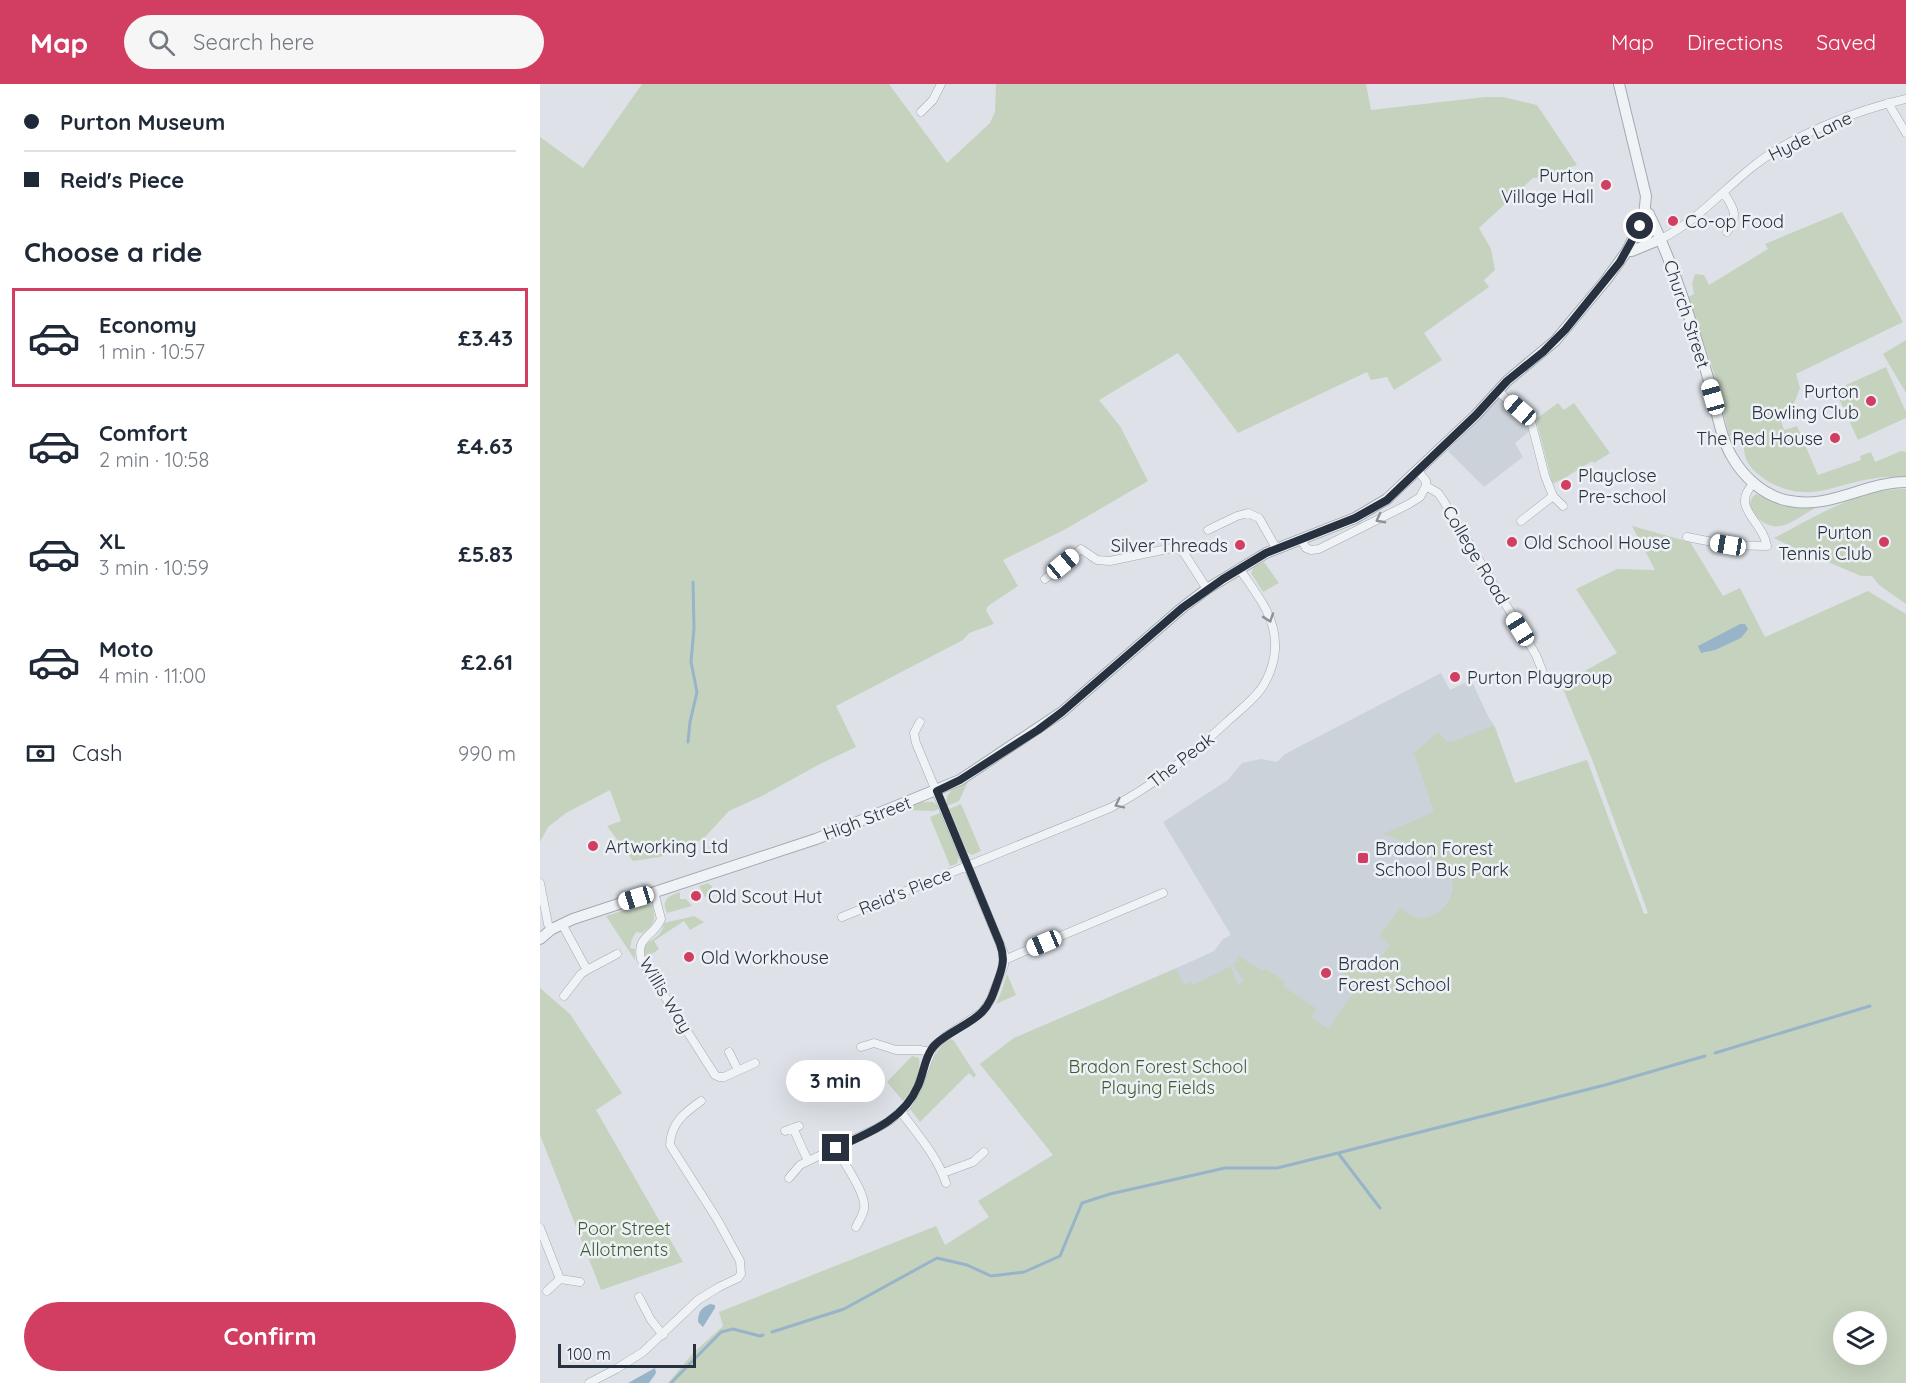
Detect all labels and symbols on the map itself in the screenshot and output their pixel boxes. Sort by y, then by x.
street label: Hyde Lane [1764,106,1856,166]
place label: Purton Village Hall [1501,164,1594,208]
marker: Purton Village Hall [1599,178,1613,192]
place label: Co-op Food [1685,210,1784,233]
route start [1626,212,1653,239]
marker: Co-op Food [1666,214,1680,228]
street label: Church Street [1659,257,1715,371]
car [1699,377,1727,417]
place label: Purton Bowling Club [1751,380,1859,424]
car [1501,391,1539,429]
marker: Purton Bowling Club [1864,394,1878,408]
place label: The Red House [1696,427,1823,450]
marker: The Red House [1828,431,1842,445]
place label: Playclose Pre-school [1578,464,1666,508]
marker: Playclose Pre-school [1559,478,1573,492]
street label: College Road [1437,501,1515,609]
one-way arrow [1376,512,1386,523]
place label: Purton Tennis Club [1778,521,1872,565]
place label: Old School House [1524,531,1671,554]
car [1709,533,1747,557]
place label: Silver Threads [1111,534,1228,557]
marker: Old School House [1505,535,1519,549]
marker: Purton Tennis Club [1877,535,1891,549]
marker: Silver Threads [1233,538,1247,552]
car [1043,546,1083,582]
car [1503,609,1537,649]
one-way arrow [1262,612,1275,623]
place label: Purton Playgroup [1467,666,1613,689]
marker: Purton Playgroup [1448,670,1462,684]
street label: The Peak [1143,727,1219,793]
street label: High Street [820,791,914,845]
one-way arrow [1114,796,1125,808]
place label: Artworking Ltd [605,835,728,858]
place label: Bradon Forest School Bus Park [1375,837,1509,881]
marker: Artworking Ltd [586,839,600,853]
marker: Bradon Forest School Bus Park [1356,851,1370,865]
street label: Reid's Piece [855,862,955,920]
car [616,884,656,912]
place label: Old Scout Hut [708,885,822,908]
marker: Old Scout Hut [689,889,703,903]
car [1024,928,1064,958]
place label: Old Workhouse [701,946,829,969]
marker: Old Workhouse [682,950,696,964]
place label: Bradon Forest School [1338,952,1451,996]
street label: Willis Way [634,953,698,1037]
marker: Bradon Forest School [1319,966,1333,980]
park label: Bradon Forest School Playing Fields [1069,1055,1247,1099]
callout: 3 min [786,1061,886,1103]
route end [822,1134,849,1161]
park label: Poor Street Allotments [577,1217,671,1261]
scale bar [558,1341,696,1368]

